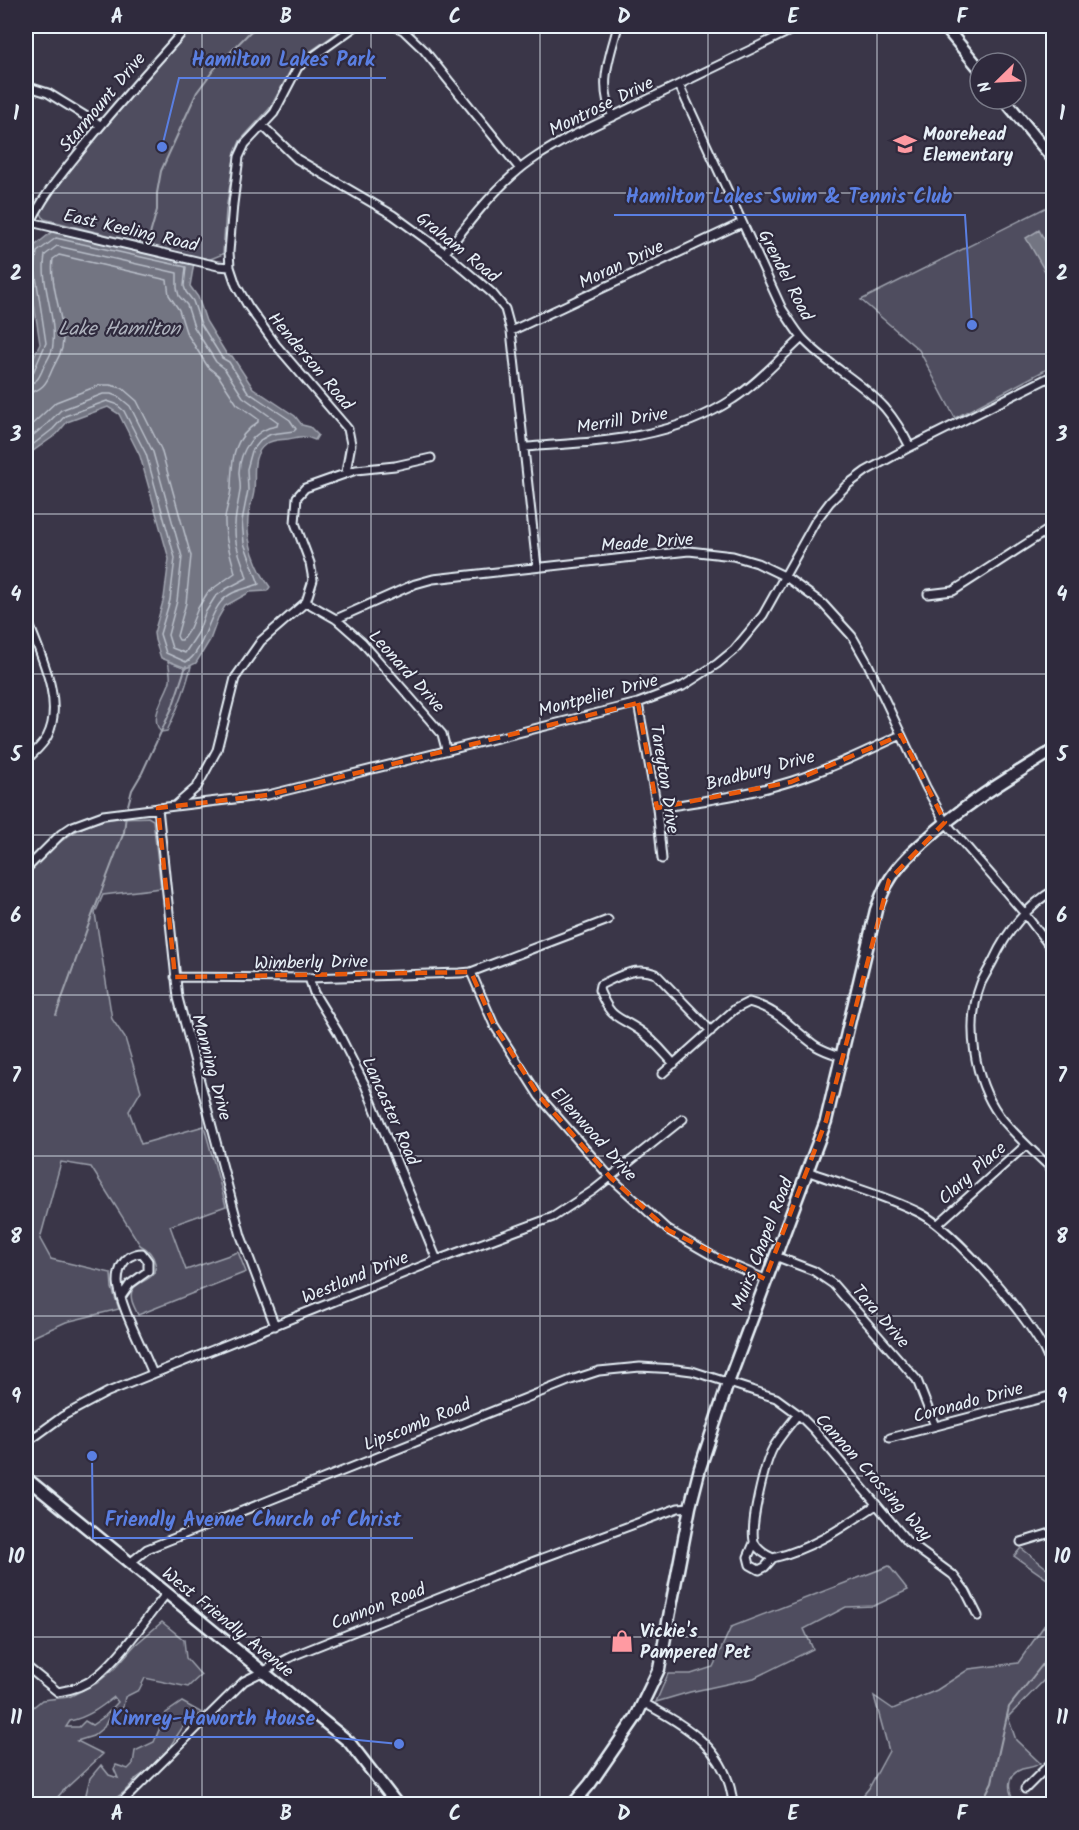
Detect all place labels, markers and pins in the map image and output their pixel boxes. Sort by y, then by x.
callout: Hamilton Lakes Park [179,40,386,78]
place label: Moorehead Elementary [923,121,1014,171]
school or university icon: Moorehead Elementary [892,131,918,157]
callout: Hamilton Lakes Swim & Tennis Club [614,177,965,215]
callout: Friendly Avenue Church of Christ [93,1500,413,1538]
place label: Vickie's Pampered Pet [640,1618,752,1668]
shop icon: Vickie's Pampered Pet [609,1628,635,1654]
callout: Kimrey-Haworth House [99,1699,327,1737]

